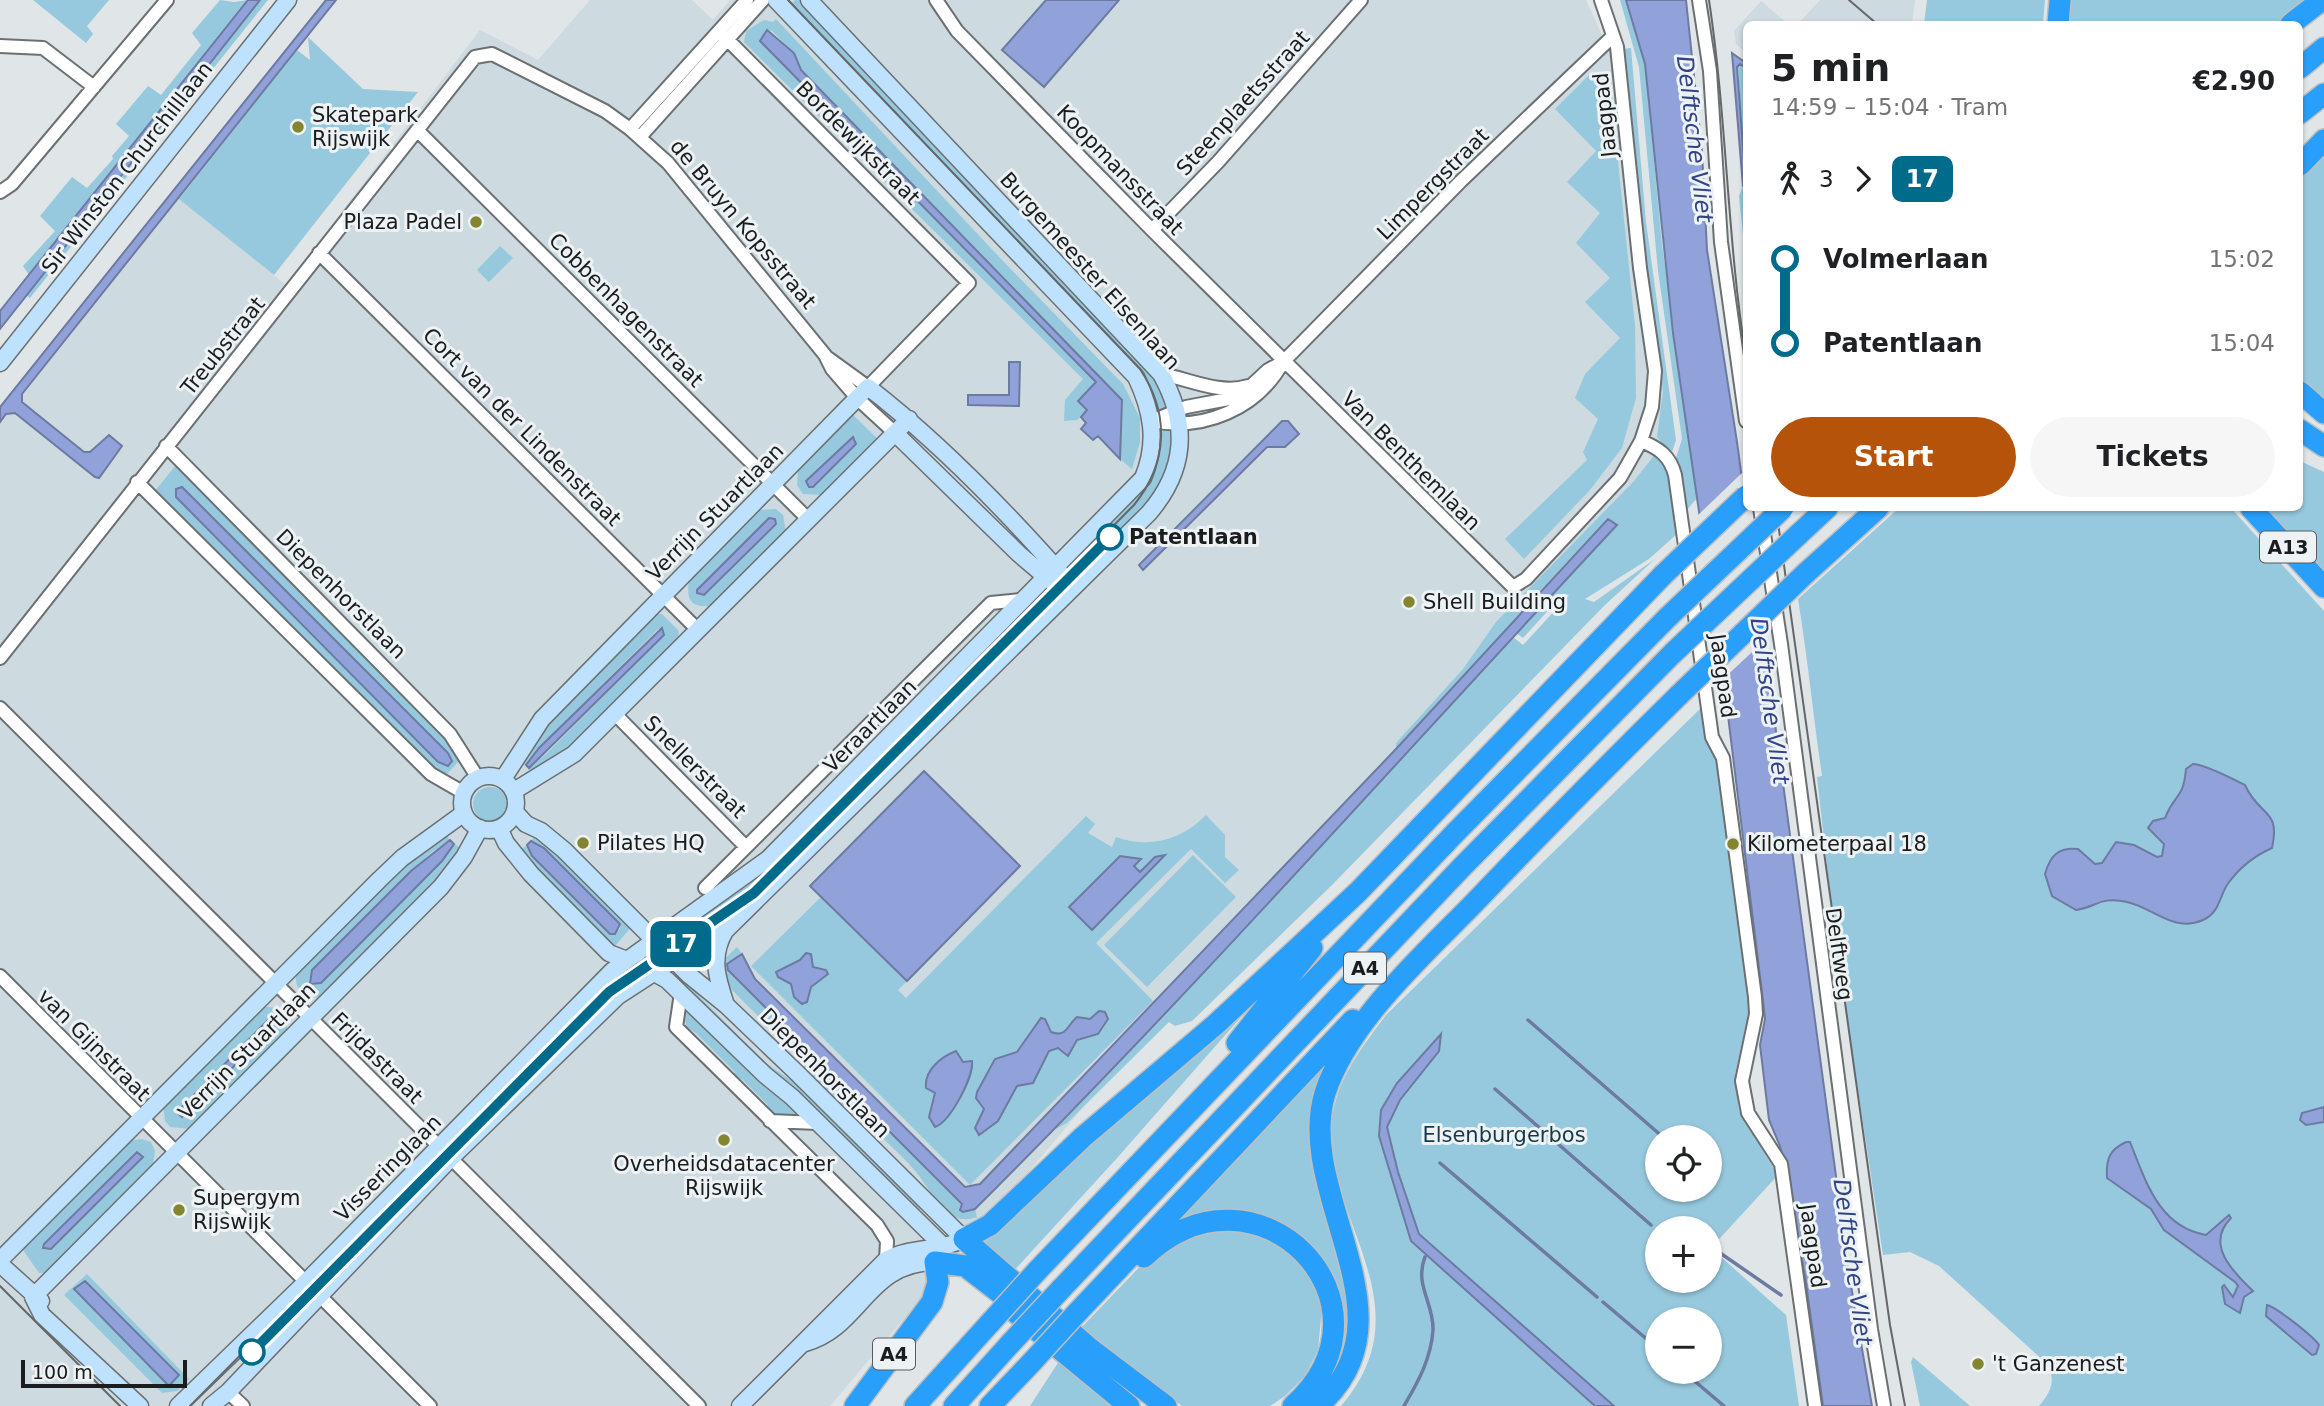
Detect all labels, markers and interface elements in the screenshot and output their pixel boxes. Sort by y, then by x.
street label: Steenplaetsstraat [1172,26,1314,180]
text: 5 min [1771,46,1890,90]
water label: Delftsche Vliet [1672,54,1718,225]
street label: Sir Winston Churchilllaan [37,57,217,279]
text: €2.90 [2193,66,2275,96]
street label: Jaagpad [1589,72,1622,160]
street label: Bordewijkstraat [791,76,925,210]
text: 14:59 – 15:04 · Tram [1771,94,2008,120]
street label: Koopmansstraat [1052,100,1188,240]
place label: Skatepark Rijswijk [312,103,419,151]
marker: Skatepark Rijswijk [290,119,306,135]
street label: Limpergstraat [1372,123,1494,245]
street label: de Bruyn Kopsstraat [665,135,821,313]
icon: walk [1771,160,1809,198]
icon: forward [1844,160,1882,198]
text: 17 [1906,165,1939,193]
text: 3 [1819,166,1834,192]
street label: Burgemeester Elsenlaan [995,167,1185,375]
place label: Plaza Padel [343,210,462,234]
marker: Plaza Padel [468,214,484,230]
street label: Cobbenhagenstraat [544,228,708,392]
text: Volmerlaan [1823,244,1989,274]
text: 15:02 [2209,246,2275,272]
street label: Treubstraat [176,292,270,401]
street label: Cort van der Lindenstraat [418,323,626,531]
text: Patentlaan [1823,328,1982,358]
text: 15:04 [2209,330,2275,356]
street label: Van Benthemlaan [1337,387,1485,535]
button: Start [1771,417,2016,497]
button: Tickets [2030,417,2275,497]
street label: Verrijn Stuartlaan [642,439,788,585]
street label: Diepenhorstlaan [271,524,411,664]
marker: Patentlaan [1097,524,1123,550]
place label: Patentlaan [1129,525,1258,549]
road number: A13 [2260,532,2316,562]
place label: Shell Building [1423,590,1566,614]
marker: Shell Building [1401,594,1417,610]
water label: Delftsche Vliet [1745,616,1795,787]
street label: Jaagpad [1705,630,1741,720]
street label: Veraartlaan [818,674,922,778]
street label: Snellerstraat [639,711,751,823]
place label: Pilates HQ [597,831,705,855]
place label: Kilometerpaal 18 [1747,832,1927,856]
marker: Pilates HQ [575,835,591,851]
marker: Kilometerpaal 18 [1725,836,1741,852]
street label: Delftweg [1821,906,1857,1002]
line badge: 17 [650,921,712,967]
text: 17 [664,930,698,958]
road number: A4 [1344,952,1386,984]
street label: Verrijn Stuartlaan [174,978,320,1124]
street label: van Gijnstraat [33,984,155,1106]
street label: Diepenhorstlaan [755,1003,895,1143]
street label: Frijdastraat [326,1007,428,1109]
street label: Visseringlaan [330,1110,446,1226]
park label: Elsenburgerbos [1422,1123,1586,1147]
map controls [1645,1125,1722,1384]
button: locate [1645,1125,1722,1202]
marker: Overheidsdatacenter Rijswijk [716,1132,732,1148]
place label: Overheidsdatacenter Rijswijk [613,1152,835,1200]
water label: Delftsche Vliet [1828,1177,1878,1348]
place label: Supergym Rijswijk [193,1186,300,1234]
street label: Jaagpad [1795,1200,1831,1290]
marker: Supergym Rijswijk [171,1202,187,1218]
button: + [1645,1216,1722,1293]
button: − [1645,1307,1722,1384]
road number: A4 [873,1338,915,1370]
unlabelled marker [239,1339,265,1365]
place label: 't Ganzenest [1992,1352,2124,1376]
marker: 't Ganzenest [1970,1356,1986,1372]
scale bar [21,1357,187,1389]
text: 100 m [32,1361,93,1383]

